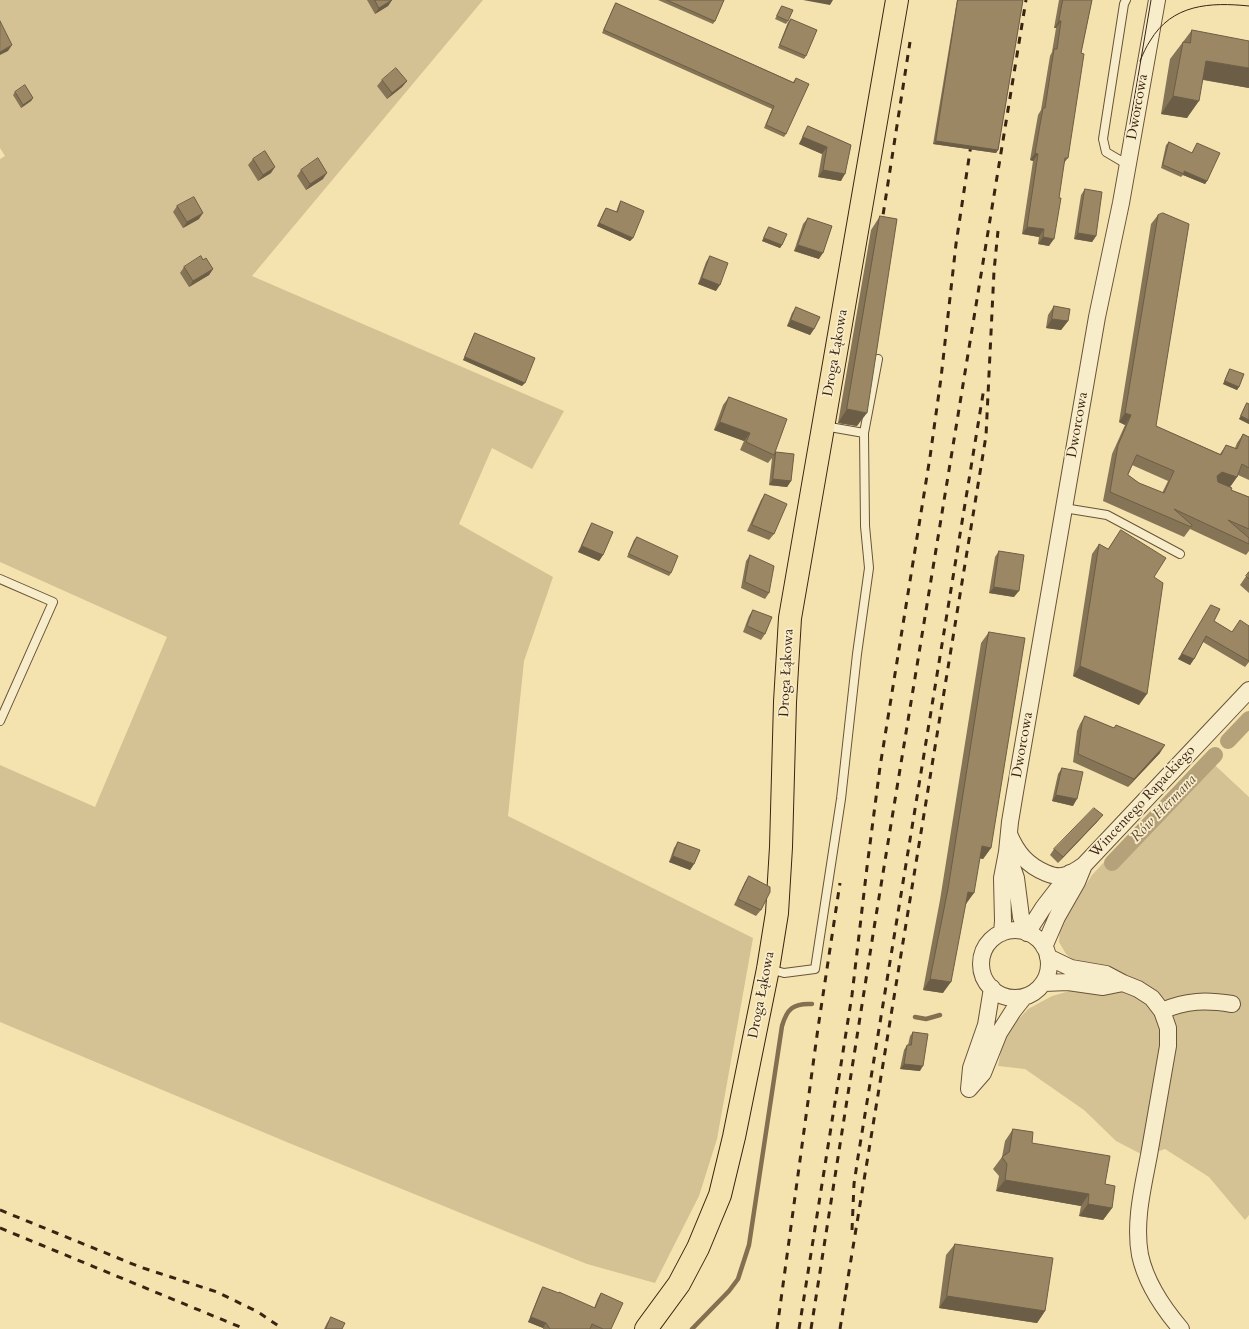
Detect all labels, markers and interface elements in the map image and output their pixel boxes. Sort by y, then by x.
street label: Dworcowa [1124,73,1152,141]
street label: Droga Łąkowa [820,308,852,398]
street label: Dworcowa [1064,391,1092,459]
street label: Droga Łąkowa [776,628,798,718]
street label: Dworcowa [1009,711,1037,779]
street label: Wincentego Rapackiego [1087,743,1199,861]
water label: Rów Hermana [1127,772,1201,846]
street label: Droga Łąkowa [745,950,779,1040]

